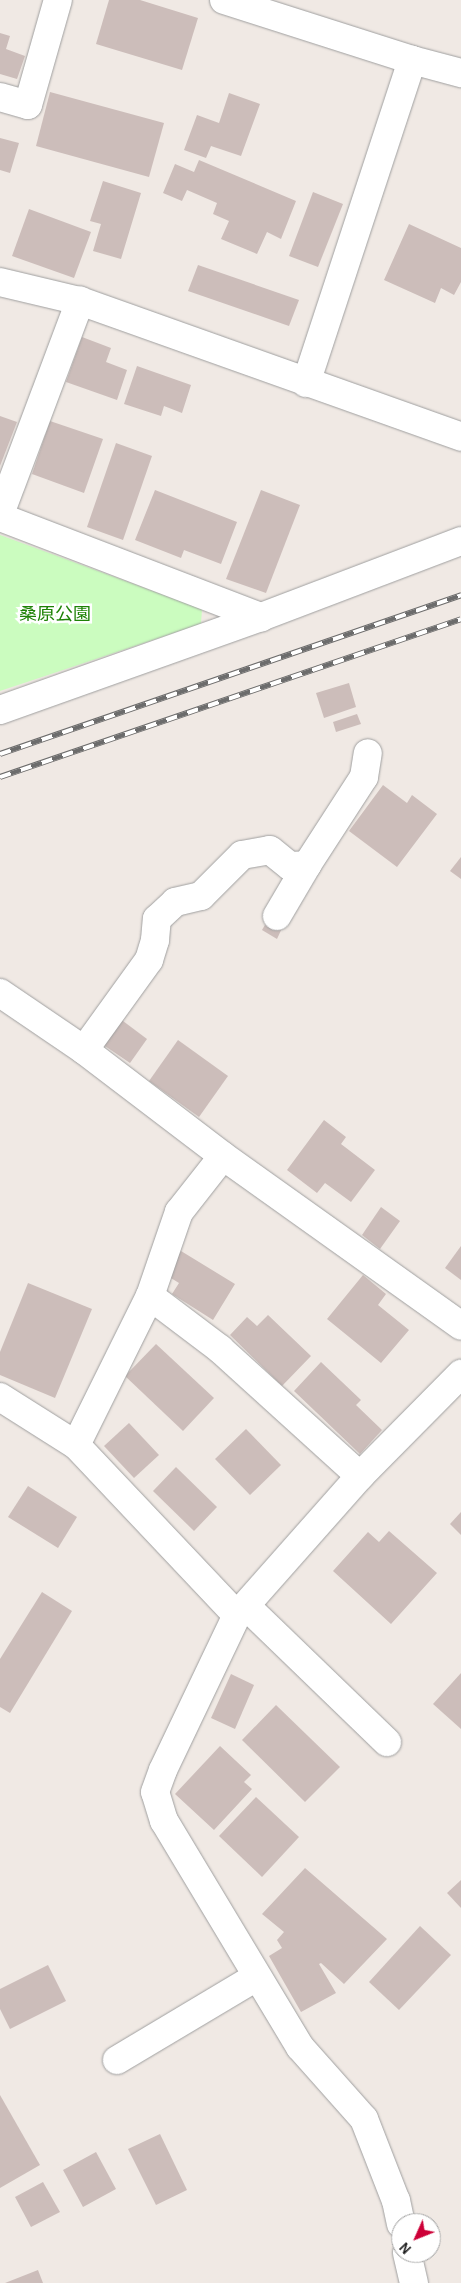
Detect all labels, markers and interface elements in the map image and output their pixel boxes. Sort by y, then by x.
park label: 桑原公園 [19,604,91,626]
north arrow [391,2213,441,2263]
text: N [398,2239,414,2256]

